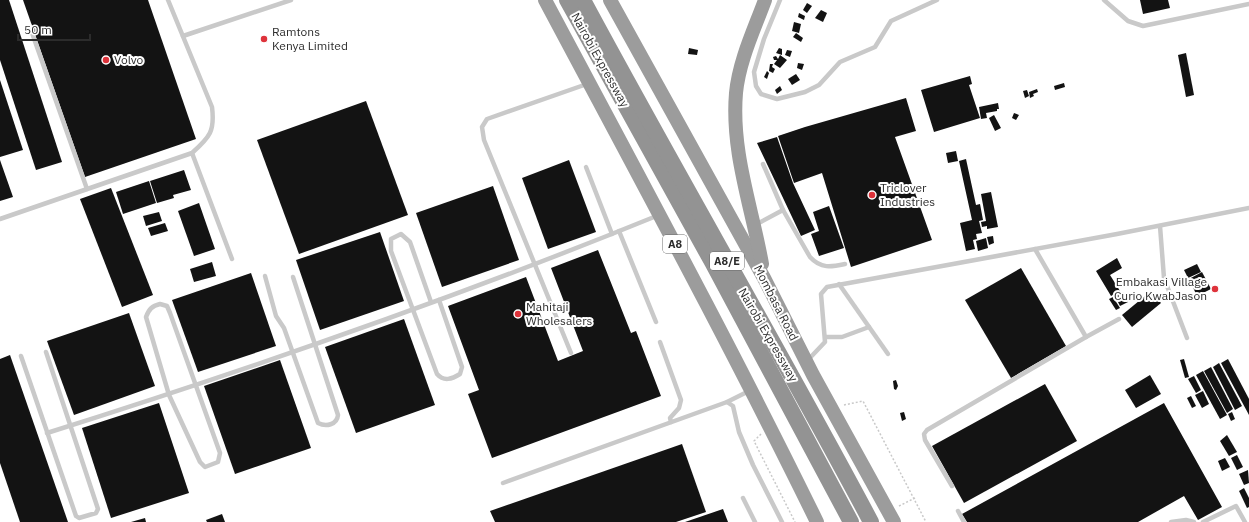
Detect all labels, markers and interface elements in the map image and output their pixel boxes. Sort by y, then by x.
street label: Nairobi Expressway [568,10,633,110]
scale bar [18,16,90,42]
text: 50 m [24,22,52,37]
place label: Ramtons Kenya Limited [272,24,348,53]
marker: Ramtons Kenya Limited [259,34,269,44]
place label: Volvo [114,52,144,67]
marker: Volvo [101,55,111,65]
place label: Triclover Industries [880,180,935,209]
marker: Triclover Industries [867,190,877,200]
road number: A8 [663,235,687,253]
road number: A8/E [710,252,744,270]
street label: Mombasa Road [751,262,802,343]
place label: Embakasi Village Curio KwabJason [1114,274,1207,303]
marker: Embakasi Village Curio KwabJason [1210,284,1220,294]
street label: Nairobi Expressway [736,285,801,384]
place label: Mahitaji Wholesalers [526,299,593,328]
marker: Mahitaji Wholesalers [513,309,523,319]

